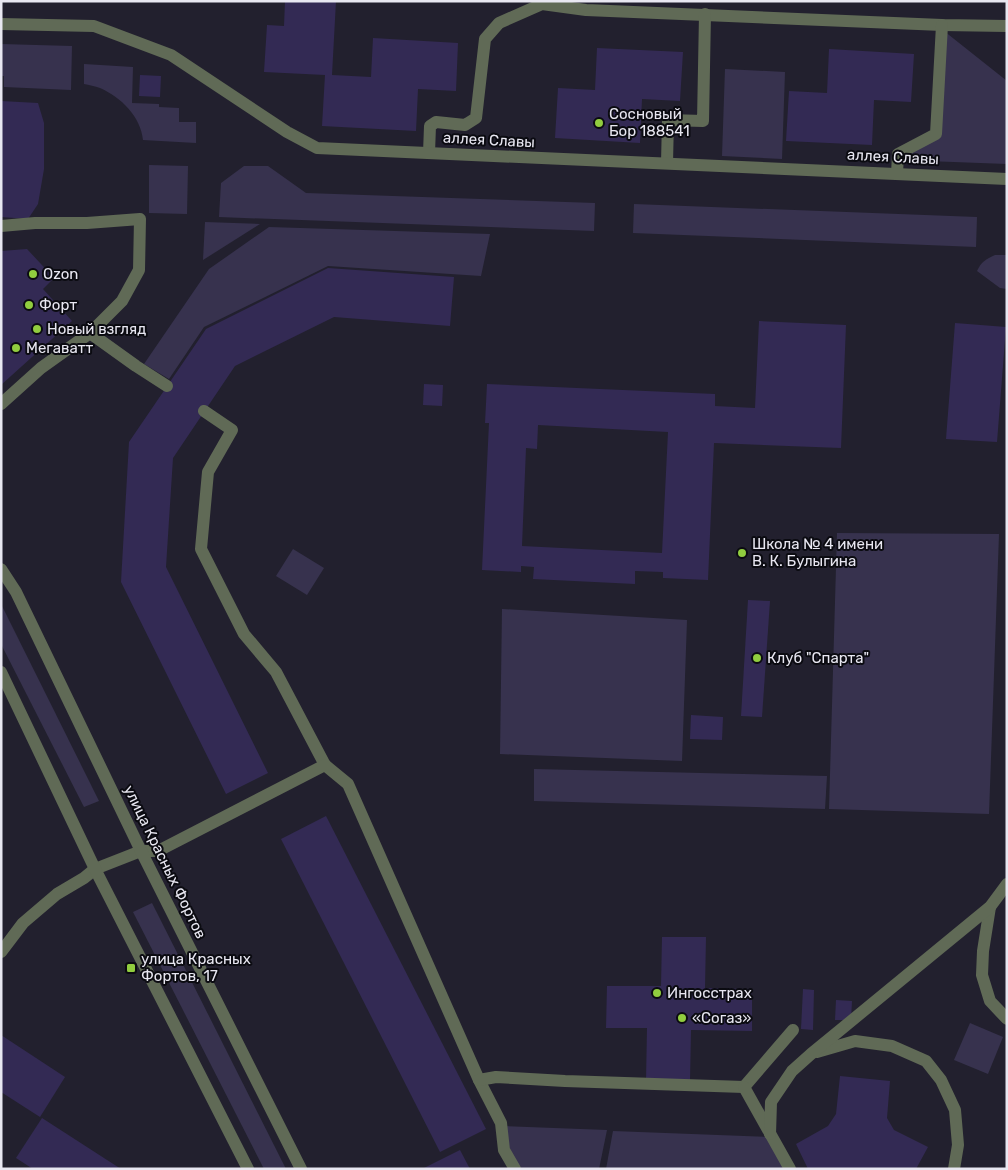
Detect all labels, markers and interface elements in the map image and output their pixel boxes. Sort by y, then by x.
place label: Сосновый Бор 188541 [609,105,690,140]
marker: Сосновый Бор 188541 [593,117,605,129]
street label: аллея Славы [443,129,535,151]
street label: аллея Славы [847,146,939,168]
place label: Ozon [43,265,78,283]
marker: Ozon [27,268,39,280]
place label: Форт [39,296,77,314]
marker: Форт [23,299,35,311]
place label: Новый взгляд [47,320,146,338]
marker: Новый взгляд [31,323,43,335]
place label: Мегаватт [26,339,93,357]
marker: Мегаватт [10,342,22,354]
place label: Школа № 4 имени В. К. Булыгина [752,535,883,570]
marker: Школа № 4 имени В. К. Булыгина [736,547,748,559]
place label: Клуб "Спарта" [767,649,869,667]
marker: Клуб "Спарта" [751,652,763,664]
street label: улица Красных Фортов [120,782,210,942]
place label: улица Красных Фортов, 17 [141,950,251,985]
marker: улица Красных Фортов, 17 [125,962,137,974]
place label: Ингосстрах [667,984,752,1002]
marker: Ингосстрах [651,987,663,999]
place label: «Согаз» [692,1009,751,1027]
marker: «Согаз» [676,1012,688,1024]

